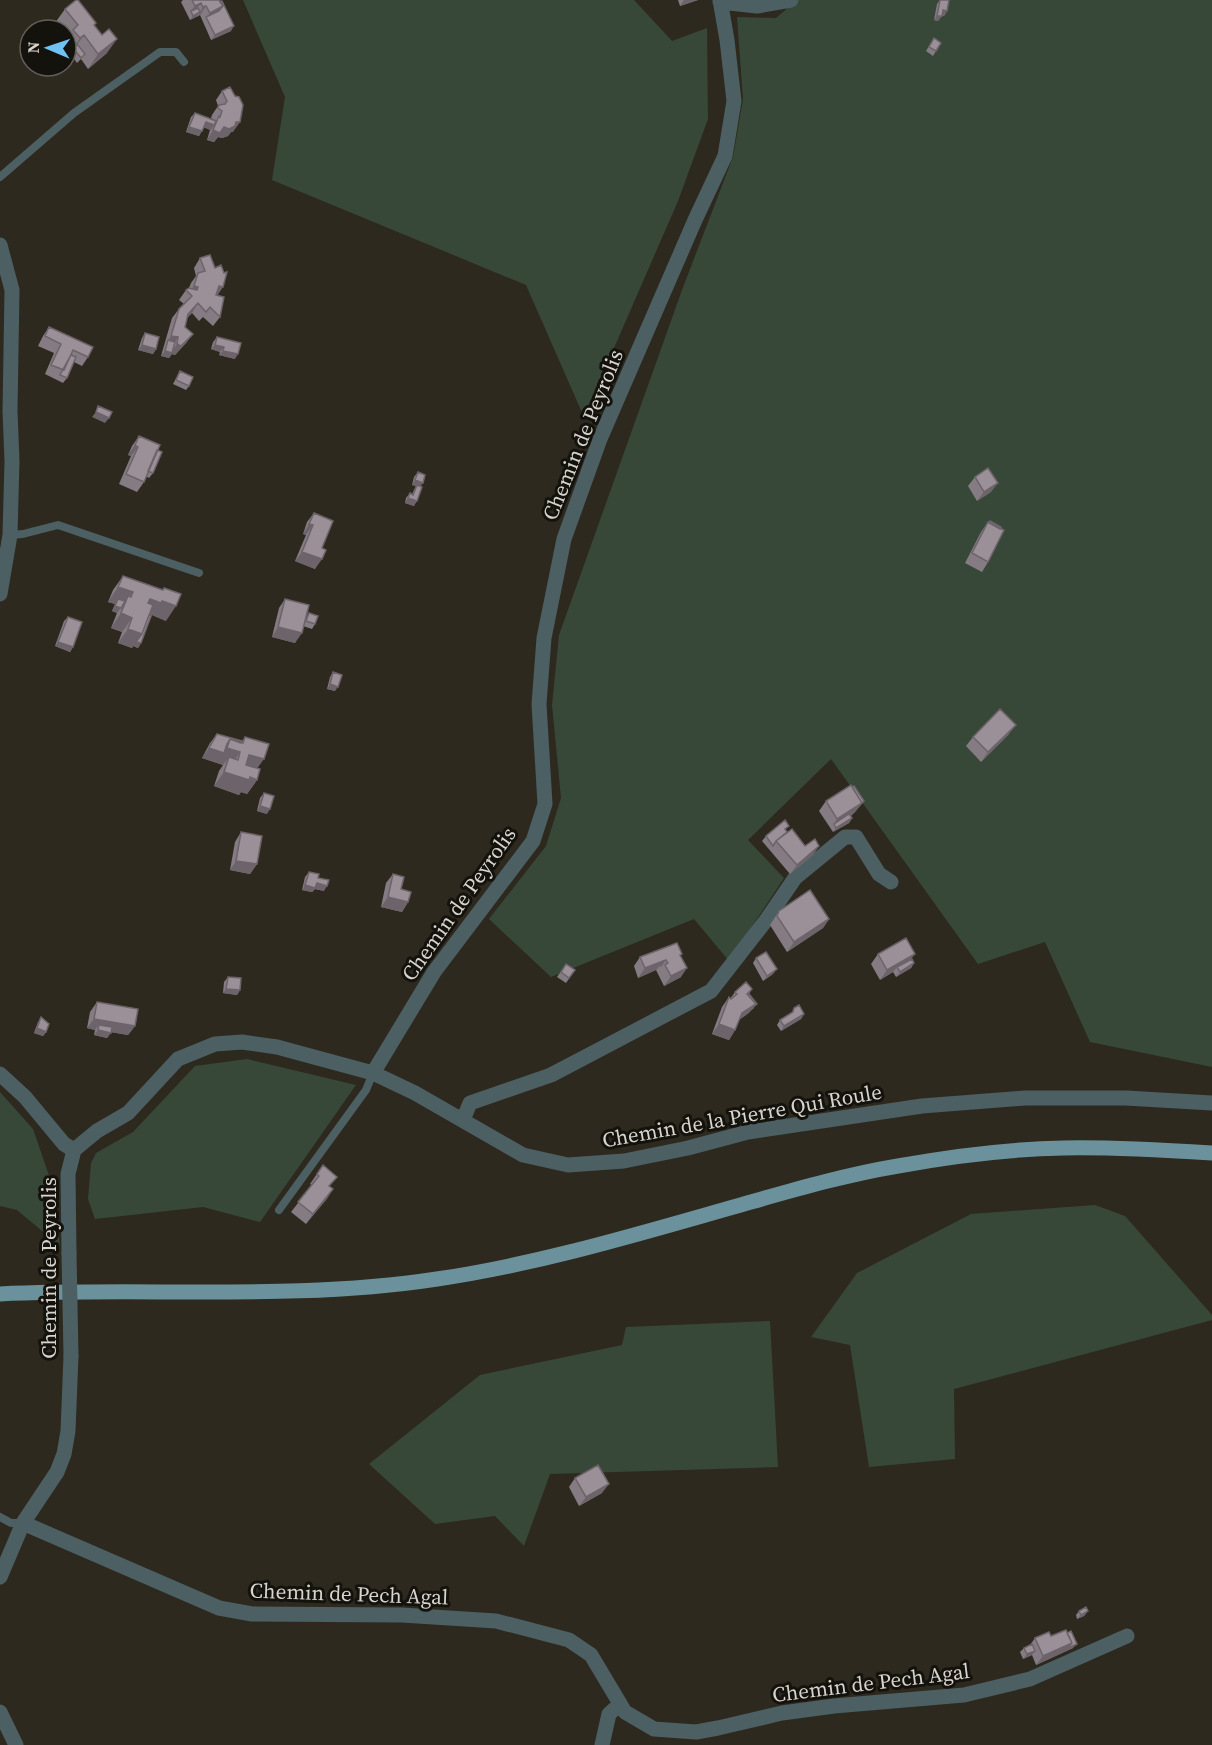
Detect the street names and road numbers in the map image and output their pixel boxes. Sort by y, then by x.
street label: Chemin de Peyrolis [535,345,630,524]
street label: Chemin de Peyrolis [395,821,523,986]
street label: Chemin de la Pierre Qui Roule [600,1077,884,1154]
street label: Chemin de Peyrolis [34,1177,63,1359]
street label: Chemin de Pech Agal [249,1576,449,1611]
street label: Chemin de Pech Agal [771,1656,971,1709]

